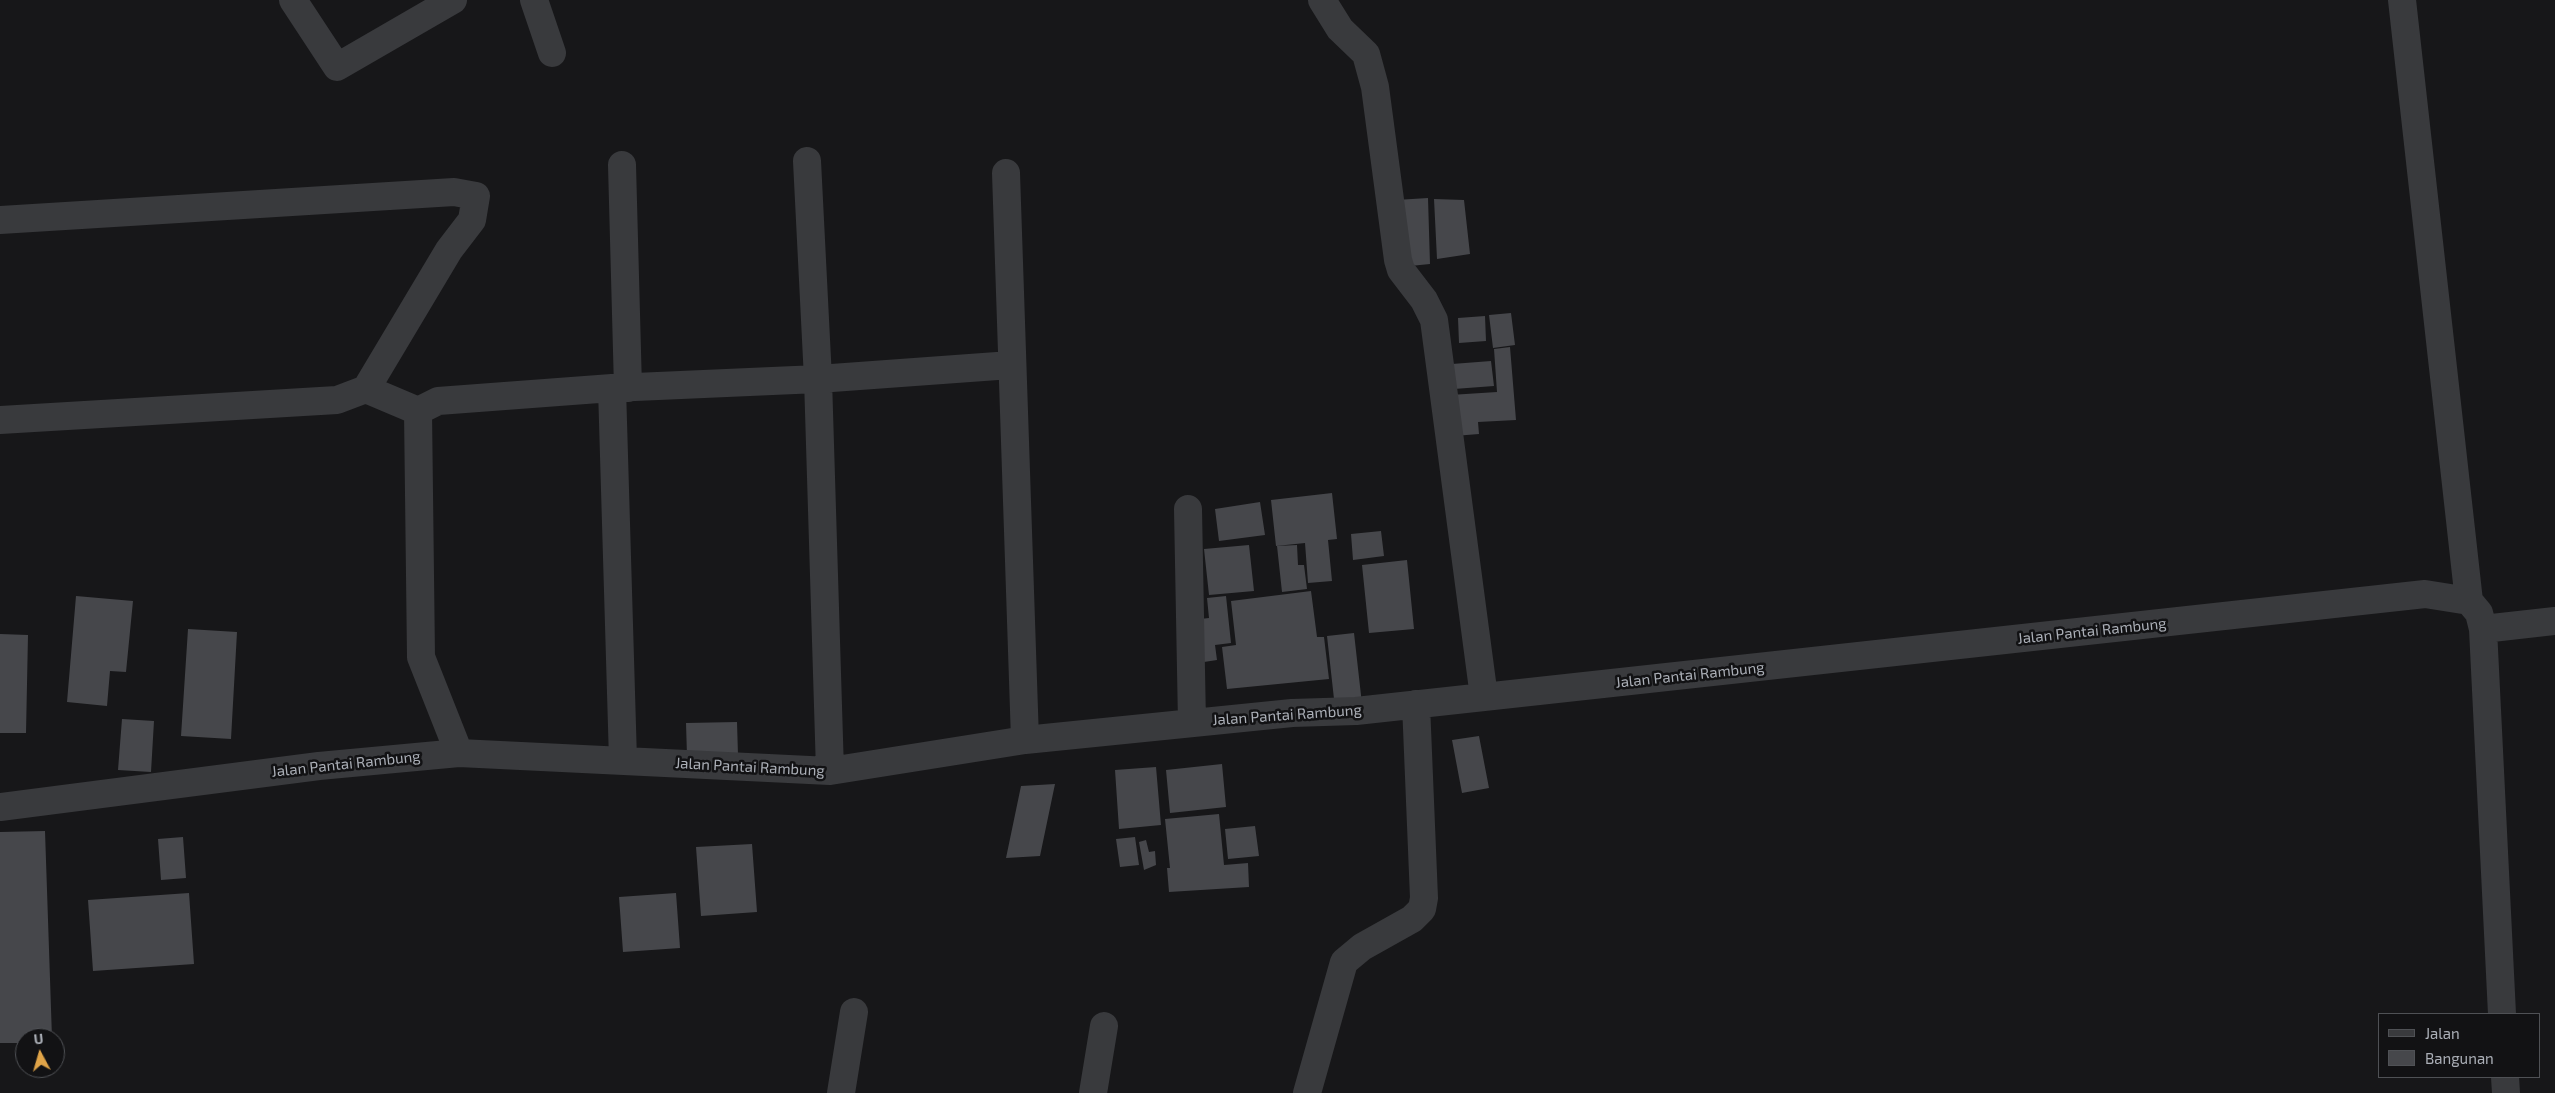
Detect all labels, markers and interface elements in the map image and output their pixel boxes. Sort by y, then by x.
street label: Jalan Pantai Rambung [2017,614,2167,648]
street label: Jalan Pantai Rambung [1615,658,1765,692]
street label: Jalan Pantai Rambung [1212,701,1362,729]
street label: Jalan Pantai Rambung [271,747,421,781]
street label: Jalan Pantai Rambung [675,754,825,780]
legend [2378,1013,2540,1078]
text: Jalan [2425,1024,2460,1042]
north arrow [15,1028,65,1078]
text: U [33,1030,44,1048]
text: Bangunan [2425,1049,2494,1067]

